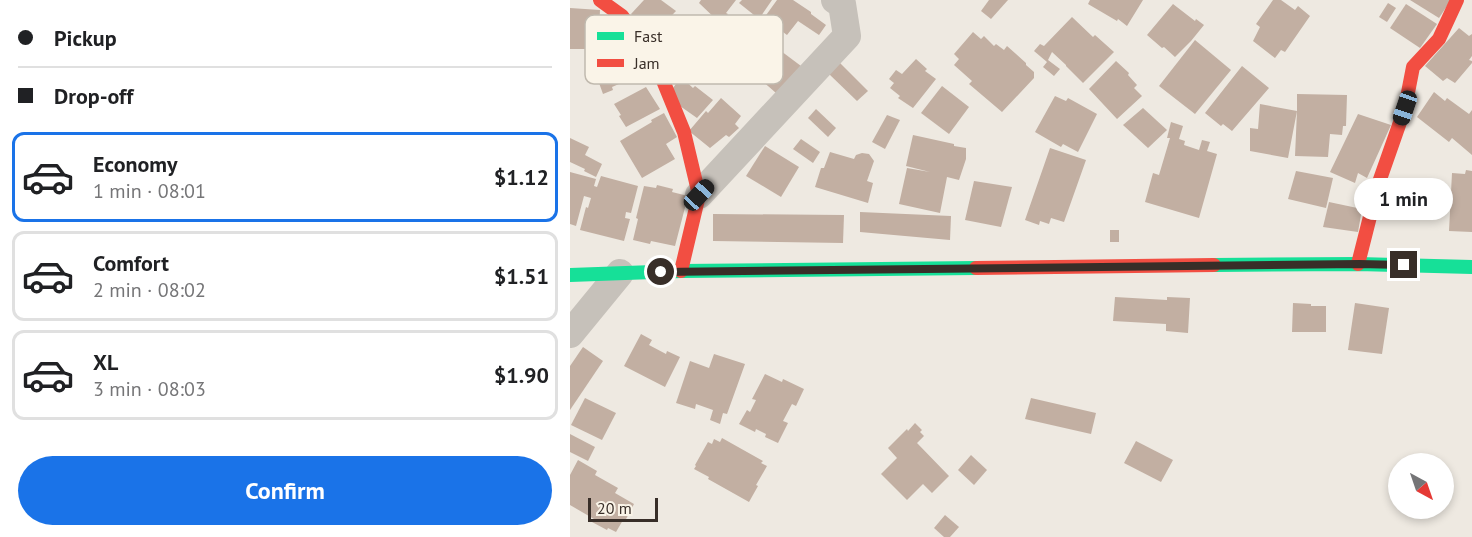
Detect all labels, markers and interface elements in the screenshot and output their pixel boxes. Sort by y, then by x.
legend [585,15,783,84]
text: Pickup [54,24,117,52]
text: Fast [634,26,663,46]
text: Jam [633,53,660,73]
text: Drop-off [54,82,133,110]
car [1391,88,1419,128]
icon: car [21,150,75,204]
text: Economy [93,150,177,178]
text: $1.12 [494,163,549,191]
car [680,176,718,214]
text: 1 min · 08:01 [93,178,206,204]
callout: 1 min [1354,178,1454,220]
text: 1 min [1379,186,1428,212]
icon: car [21,249,75,303]
text: Comfort [93,249,169,277]
route end [1390,251,1417,278]
route start [647,258,674,285]
text: $1.51 [494,262,549,290]
text: 2 min · 08:02 [93,277,206,303]
icon: car [21,348,75,402]
text: XL [93,348,118,376]
text: $1.90 [494,361,549,389]
text: 3 min · 08:03 [93,376,206,402]
north arrow [1388,453,1454,519]
map controls [1388,453,1454,519]
button: Confirm [18,456,552,525]
scale bar [588,495,658,522]
text: 20 m [597,498,632,518]

